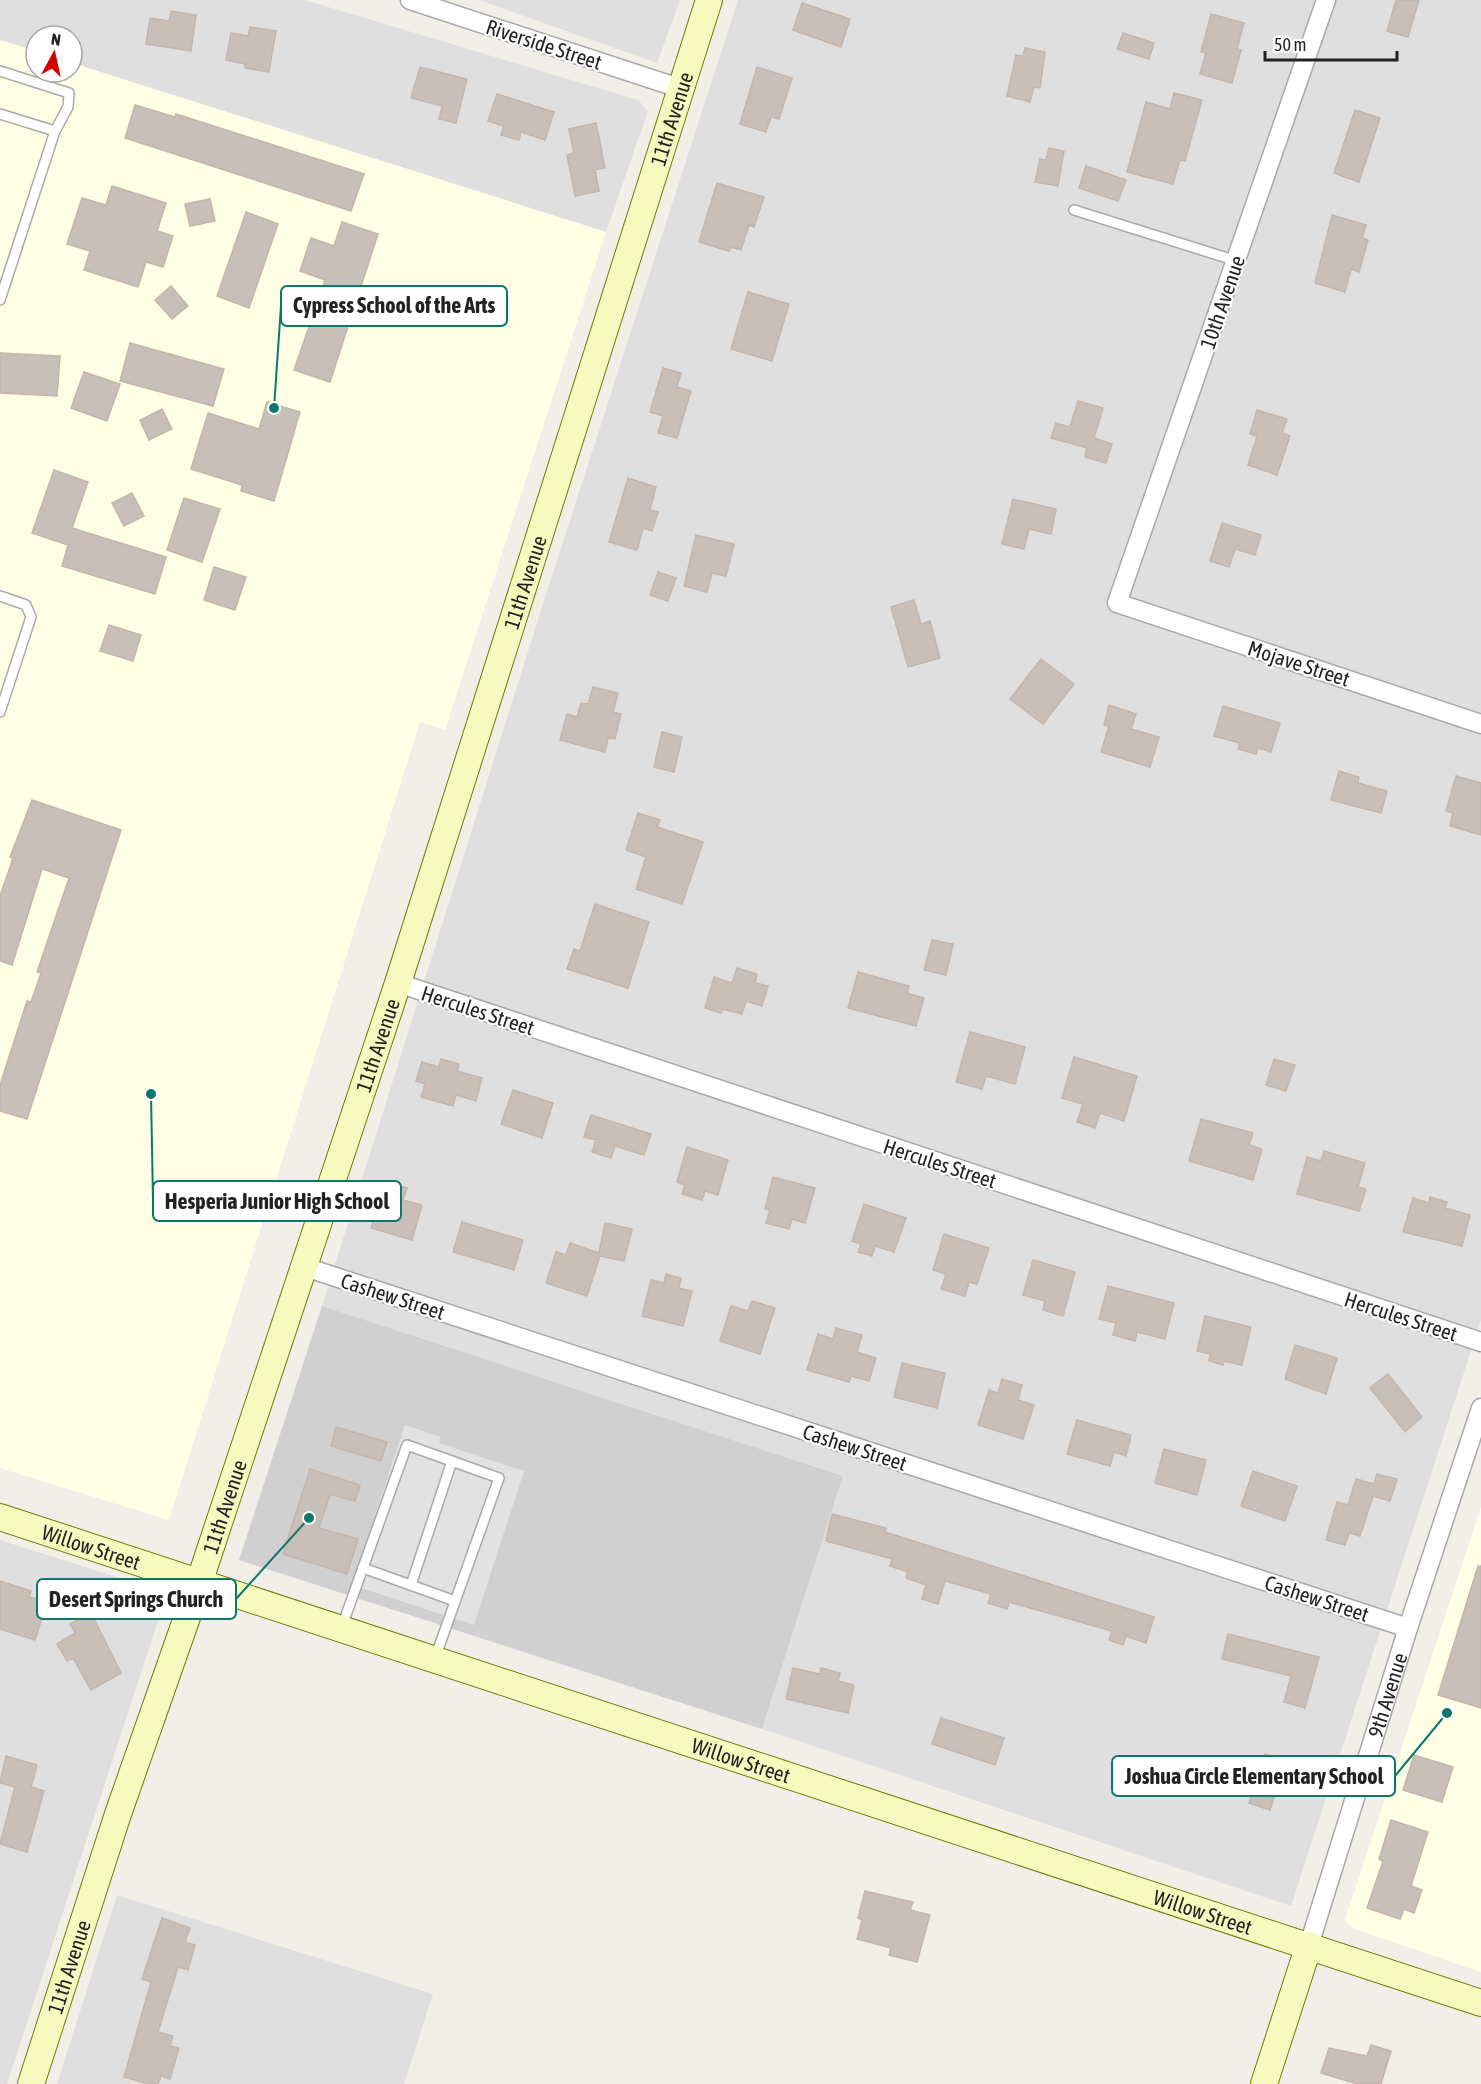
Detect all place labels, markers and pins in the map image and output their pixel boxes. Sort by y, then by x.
callout: Cypress School of the Arts [281,286,507,326]
callout: Hesperia Junior High School [153,1181,401,1221]
callout: Desert Springs Church [37,1579,236,1619]
callout: Joshua Circle Elementary School [1112,1756,1395,1796]

